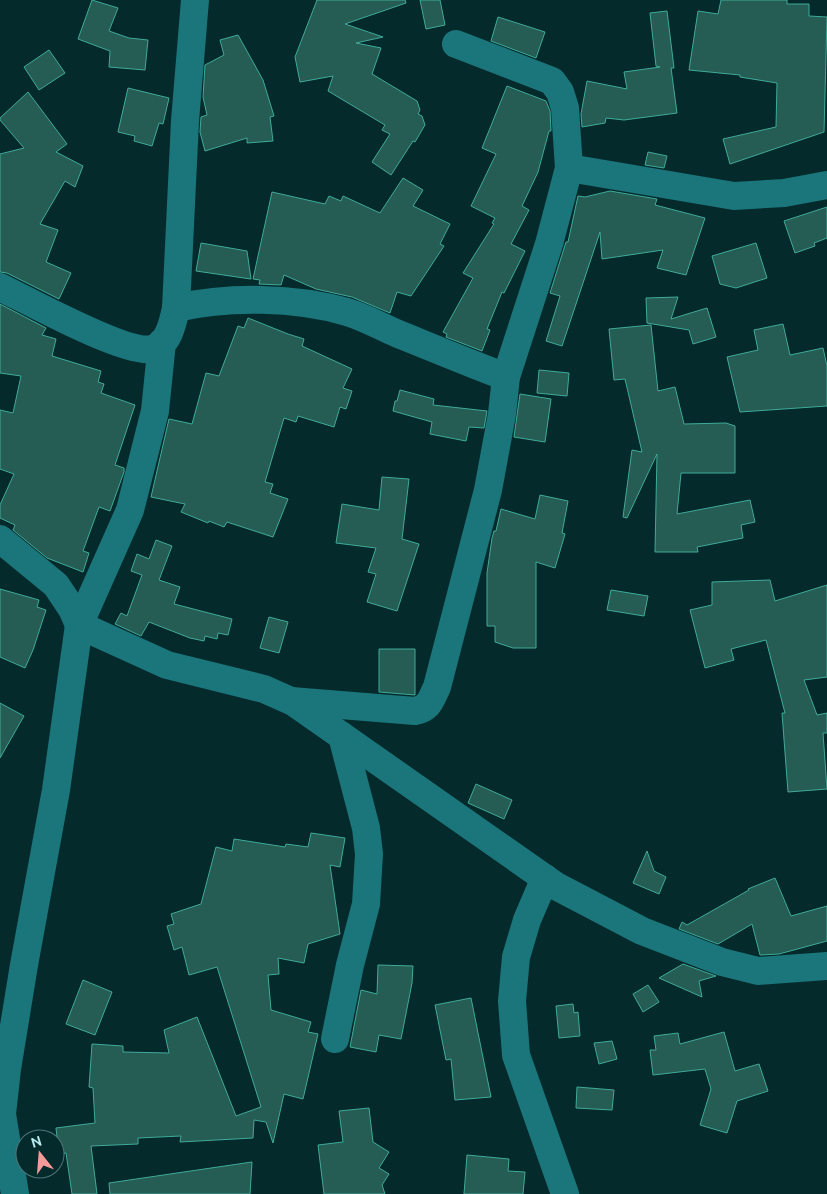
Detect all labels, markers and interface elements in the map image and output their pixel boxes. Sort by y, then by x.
north arrow [15,1129,65,1179]
text: N [29,1132,44,1151]

